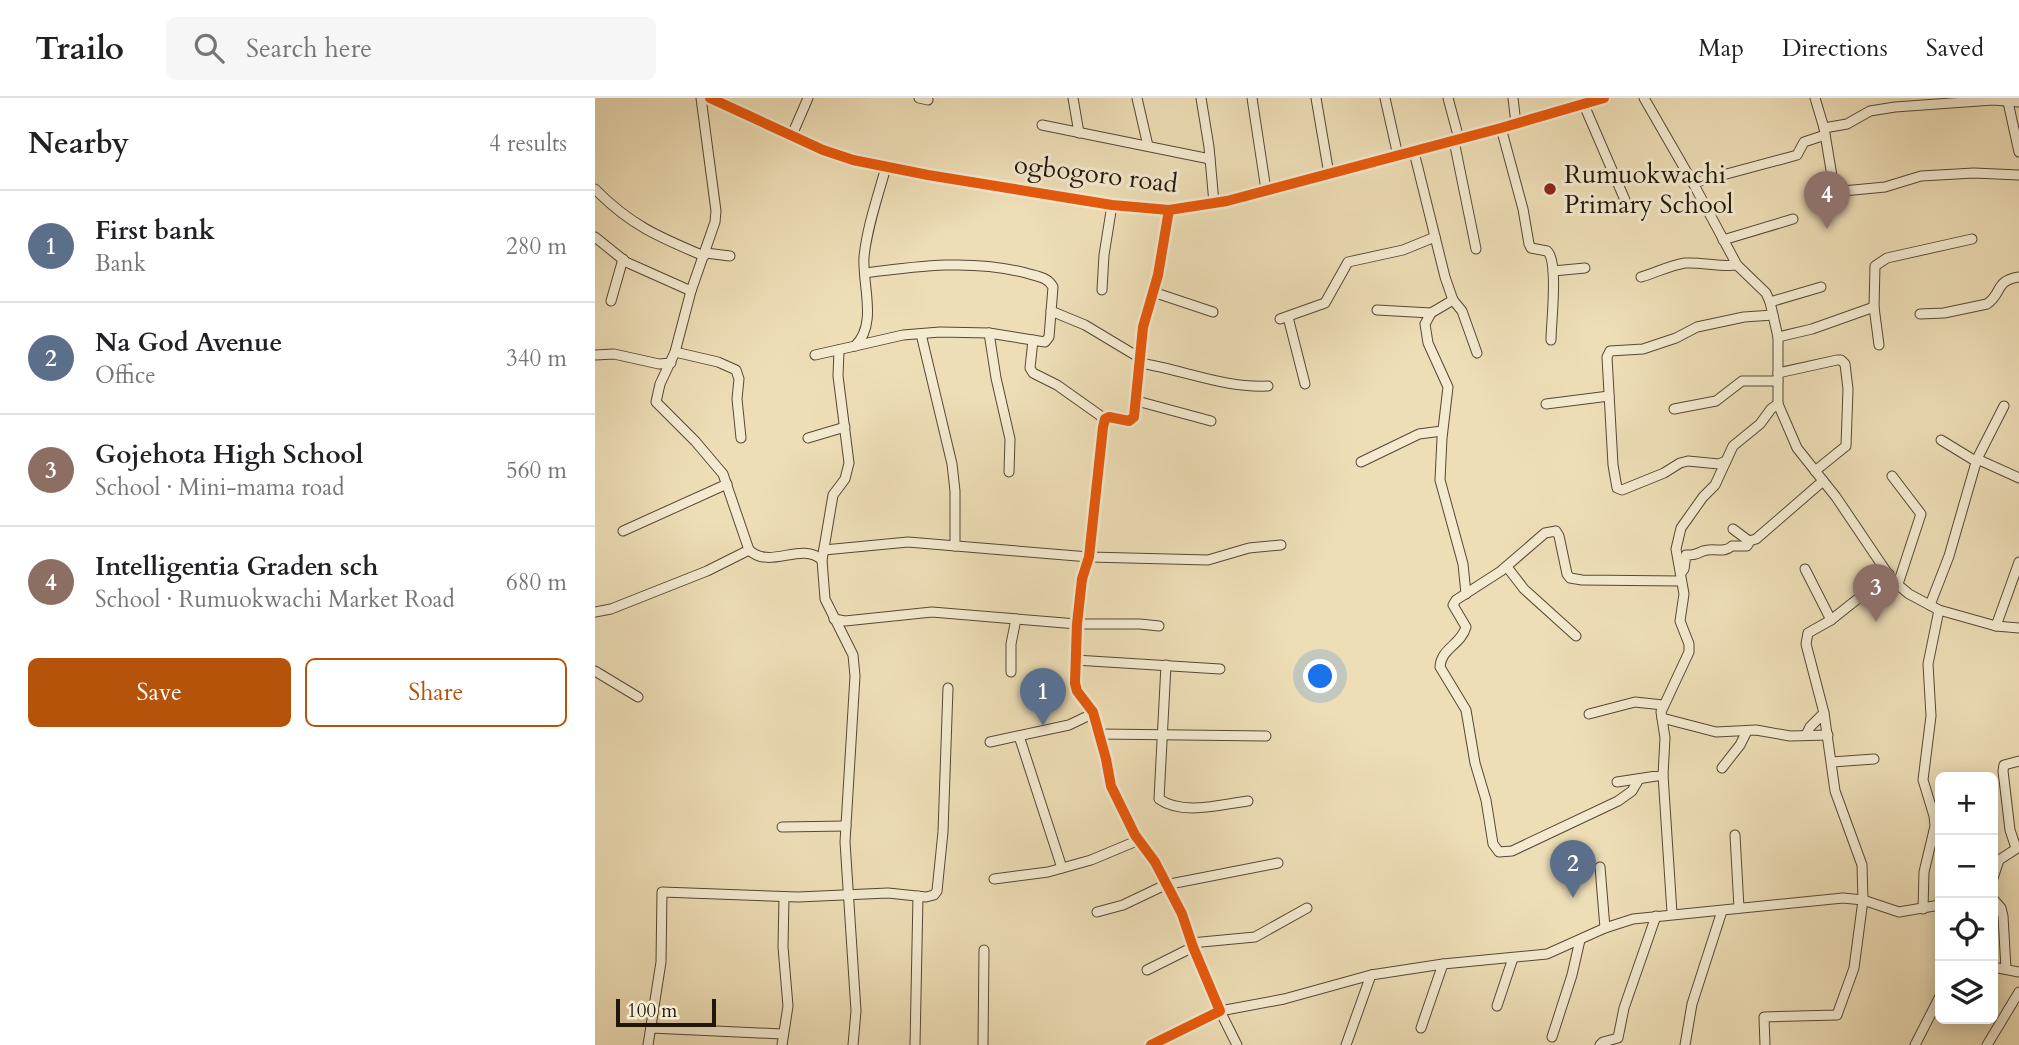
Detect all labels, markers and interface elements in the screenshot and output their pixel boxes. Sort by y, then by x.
search box [166,17,656,80]
text: Trailo [35,26,124,71]
icon: search [190,29,228,67]
text: Search here [246,31,372,66]
text: Map [1698,32,1744,65]
text: Directions [1782,32,1888,65]
text: Saved [1926,32,1984,65]
text: Nearby [28,123,129,164]
text: 4 results [489,128,567,159]
street label: ogbogoro road [1012,147,1180,201]
place label: Rumuokwachi Primary School [1564,157,1734,222]
pin: 4 [1804,171,1850,229]
marker: Rumuokwachi Primary School [1542,181,1558,197]
text: First bank [95,213,215,248]
text: 1 [45,231,57,262]
text: 280 m [506,231,567,262]
text: Bank [95,248,146,279]
text: Na God Avenue [95,325,282,360]
text: 2 [45,343,57,374]
text: 340 m [506,343,567,374]
text: Office [95,360,156,391]
text: Gojehota High School [95,437,363,472]
text: 3 [45,455,57,486]
text: 560 m [506,455,567,486]
text: School · Mini-mama road [95,472,344,503]
text: Intelligentia Graden sch [95,549,378,584]
pin: 3 [1853,564,1899,622]
text: 4 [45,567,57,598]
text: 680 m [506,567,567,598]
text: School · Rumuokwachi Market Road [95,584,455,615]
button: Save [28,658,291,727]
button: Share [305,658,567,727]
your location [1303,659,1337,693]
pin: 1 [1020,668,1066,726]
map controls [1935,772,1998,1024]
button: + [1935,772,1998,835]
button: − [1935,835,1998,898]
pin: 2 [1550,840,1596,898]
button: locate [1935,898,1998,961]
button: layers [1935,961,1998,1024]
scale bar [616,996,716,1028]
text: 100 m [627,998,677,1024]

